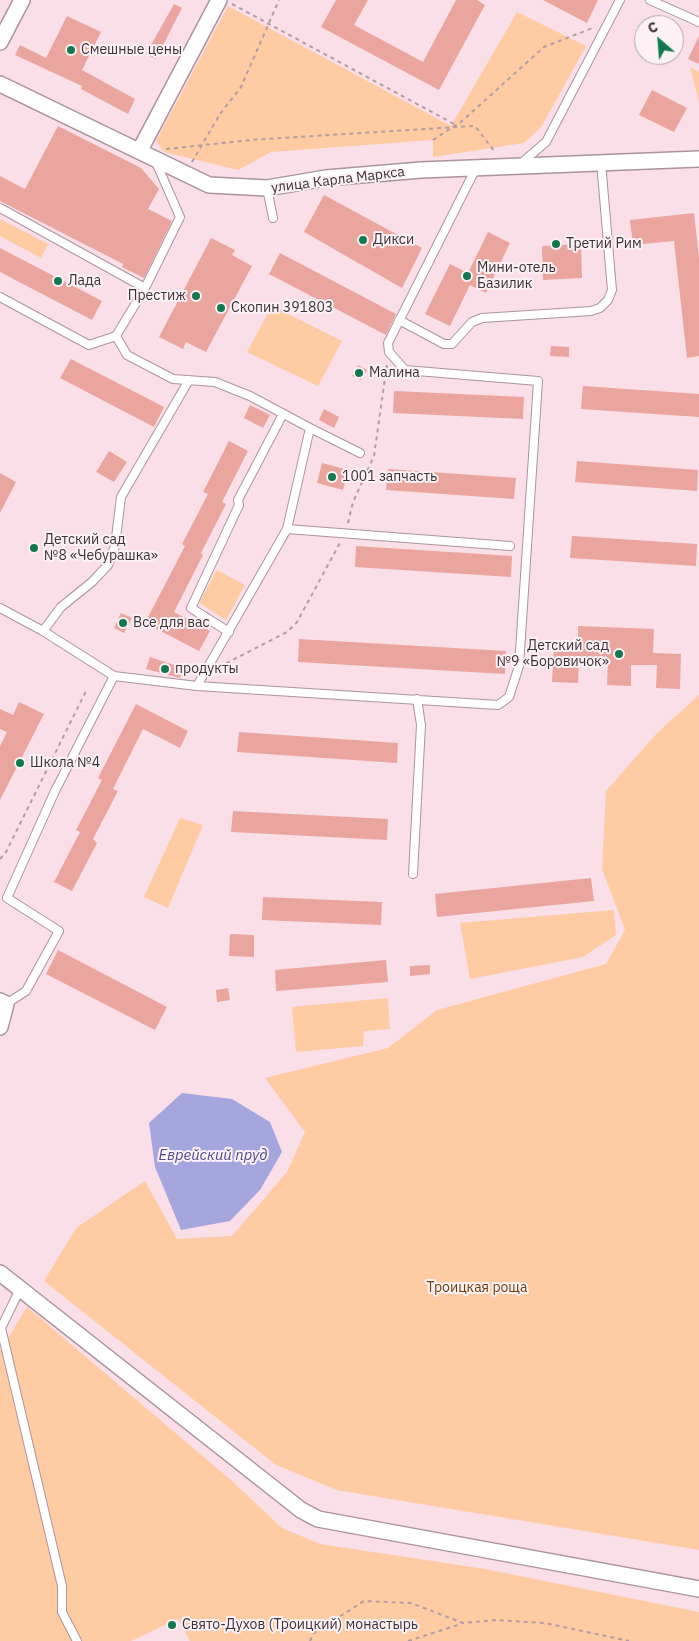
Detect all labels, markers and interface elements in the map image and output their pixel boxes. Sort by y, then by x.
north arrow [634,15,684,65]
text: С [644,17,661,38]
place label: Смешные цены [81,42,182,58]
marker: Смешные цены [65,44,77,56]
street label: улица Карла Маркса [270,163,406,197]
place label: Дикси [373,232,414,248]
marker: Дикси [357,234,369,246]
place label: Третий Рим [566,236,642,252]
marker: Третий Рим [550,238,562,250]
place label: Мини-отель Базилик [477,260,556,292]
marker: Мини-отель Базилик [461,270,473,282]
place label: Лада [68,273,101,289]
marker: Лада [52,275,64,287]
place label: Престиж [128,288,186,304]
marker: Престиж [190,290,202,302]
place label: Скопин 391803 [231,300,333,316]
marker: Скопин 391803 [215,302,227,314]
place label: Малина [369,365,420,381]
marker: Малина [353,367,365,379]
place label: 1001 запчасть [342,469,437,485]
marker: 1001 запчасть [326,471,338,483]
place label: Детский сад №8 «Чебурашка» [44,532,158,564]
marker: Детский сад №8 «Чебурашка» [28,542,40,554]
place label: Все для вас [133,615,209,631]
marker: Все для вас [117,617,129,629]
place label: Детский сад №9 «Боровичок» [497,638,609,670]
marker: Детский сад №9 «Боровичок» [613,648,625,660]
place label: продукты [175,661,239,677]
marker: продукты [159,663,171,675]
place label: Школа №4 [30,755,100,771]
marker: Школа №4 [14,757,26,769]
water label: Еврейский пруд [158,1147,268,1165]
park label: Троицкая роща [427,1280,527,1296]
place label: Свято-Духов (Троицкий) монастырь [182,1617,418,1633]
marker: Свято-Духов (Троицкий) монастырь [166,1619,178,1631]

